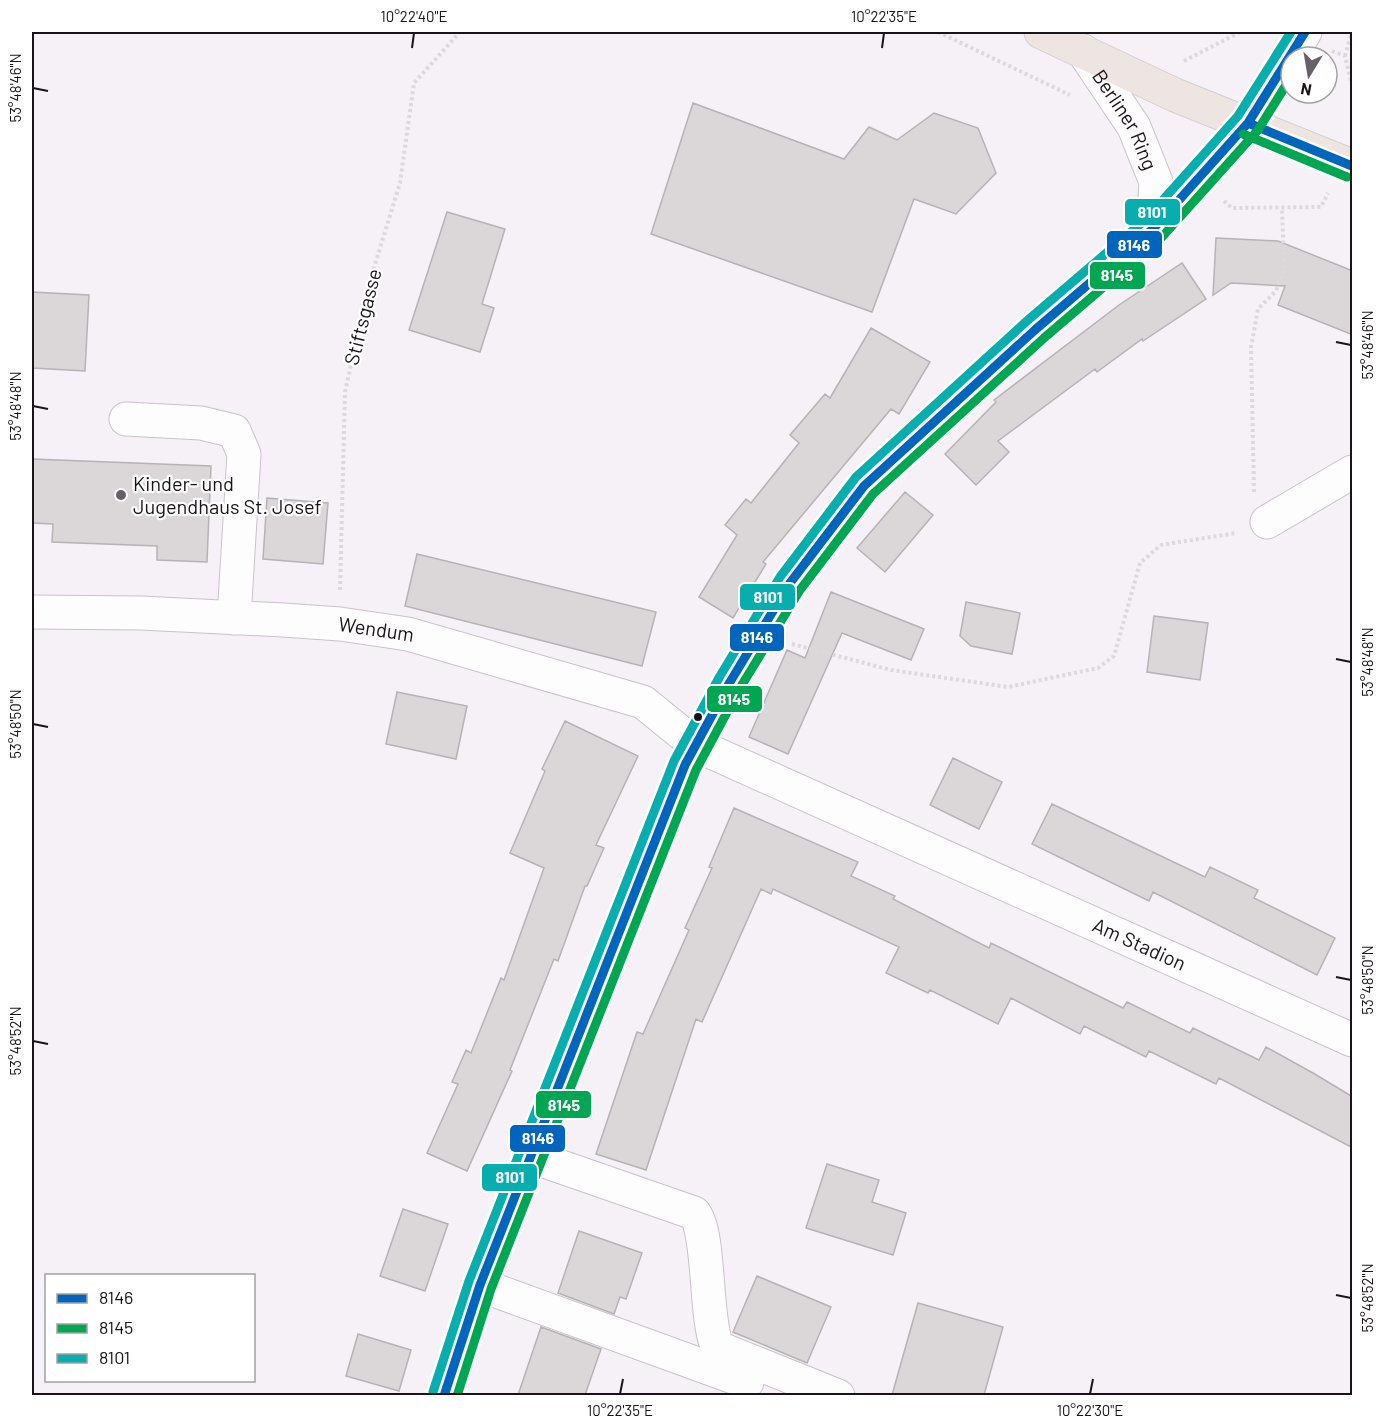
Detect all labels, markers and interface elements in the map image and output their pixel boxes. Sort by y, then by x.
text: 10°22'40"E [380,7,448,25]
text: 10°22'35"E [851,7,917,25]
north arrow [1279,45,1339,105]
text: 53°48'46"N [6,53,24,123]
street label: Berliner Ring [1088,65,1163,173]
text: N [1299,80,1313,101]
line badge: 8101 [1124,198,1181,226]
text: 8101 [1138,202,1166,221]
line badge: 8146 [1106,230,1163,259]
text: 8146 [1118,235,1151,254]
line badge: 8145 [1089,261,1146,290]
text: 8145 [1101,265,1134,284]
street label: Stiftsgasse [338,266,386,368]
text: 53°48'46"N [1358,310,1376,380]
text: 53°48'48"N [6,371,24,441]
place label: Kinder- und Jugendhaus St. Josef [133,471,322,518]
marker: Kinder- und Jugendhaus St. Josef [114,488,128,502]
line badge: 8101 [739,583,796,611]
text: 8101 [754,587,782,606]
street label: Wendum [337,611,416,646]
line badge: 8146 [729,623,785,652]
text: 8146 [741,627,774,646]
text: 53°48'48"N [1358,627,1376,697]
line badge: 8145 [706,685,763,713]
text: 53°48'50"N [6,689,24,759]
text: 8145 [718,689,751,708]
unlabelled marker [692,711,704,723]
street label: Am Stadion [1089,912,1190,975]
text: 53°48'50"N [1358,945,1376,1015]
text: 53°48'52"N [6,1006,24,1076]
line badge: 8145 [535,1090,592,1119]
text: 8145 [548,1095,581,1114]
line badge: 8146 [509,1124,566,1153]
text: 8146 [522,1128,555,1147]
line badge: 8101 [481,1163,538,1192]
text: 8101 [496,1167,524,1186]
text: 53°48'52"N [1358,1263,1376,1333]
legend [45,1274,255,1382]
text: 8146 [99,1286,133,1308]
text: 8145 [99,1316,133,1338]
text: 8101 [99,1346,130,1368]
text: 10°22'35"E [587,1401,653,1419]
text: 10°22'30"E [1057,1401,1123,1419]

